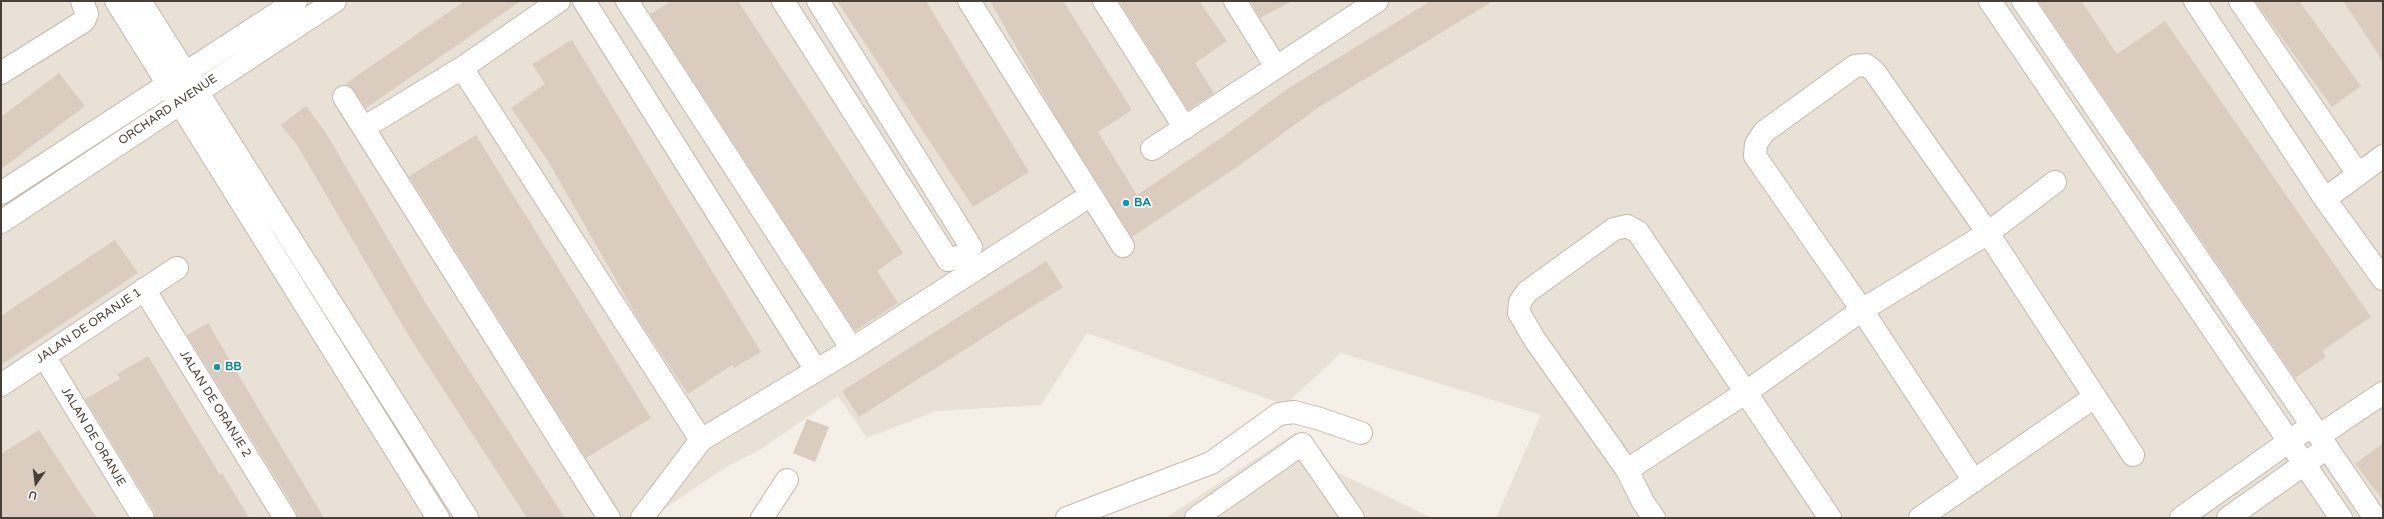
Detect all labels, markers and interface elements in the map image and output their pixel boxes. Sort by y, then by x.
street label: ORCHARD AVENUE [116,72,220,148]
place label: BA [1134,196,1151,210]
marker: BA [1121,198,1131,208]
street label: JALAN DE ORANJE 1 [34,286,144,366]
street label: JALAN DE ORANJE 2 [176,348,254,460]
place label: BB [225,360,242,374]
marker: BB [212,362,222,372]
street label: JALAN DE ORANJE [58,385,128,489]
north arrow [16,463,56,503]
text: U [27,488,39,502]

